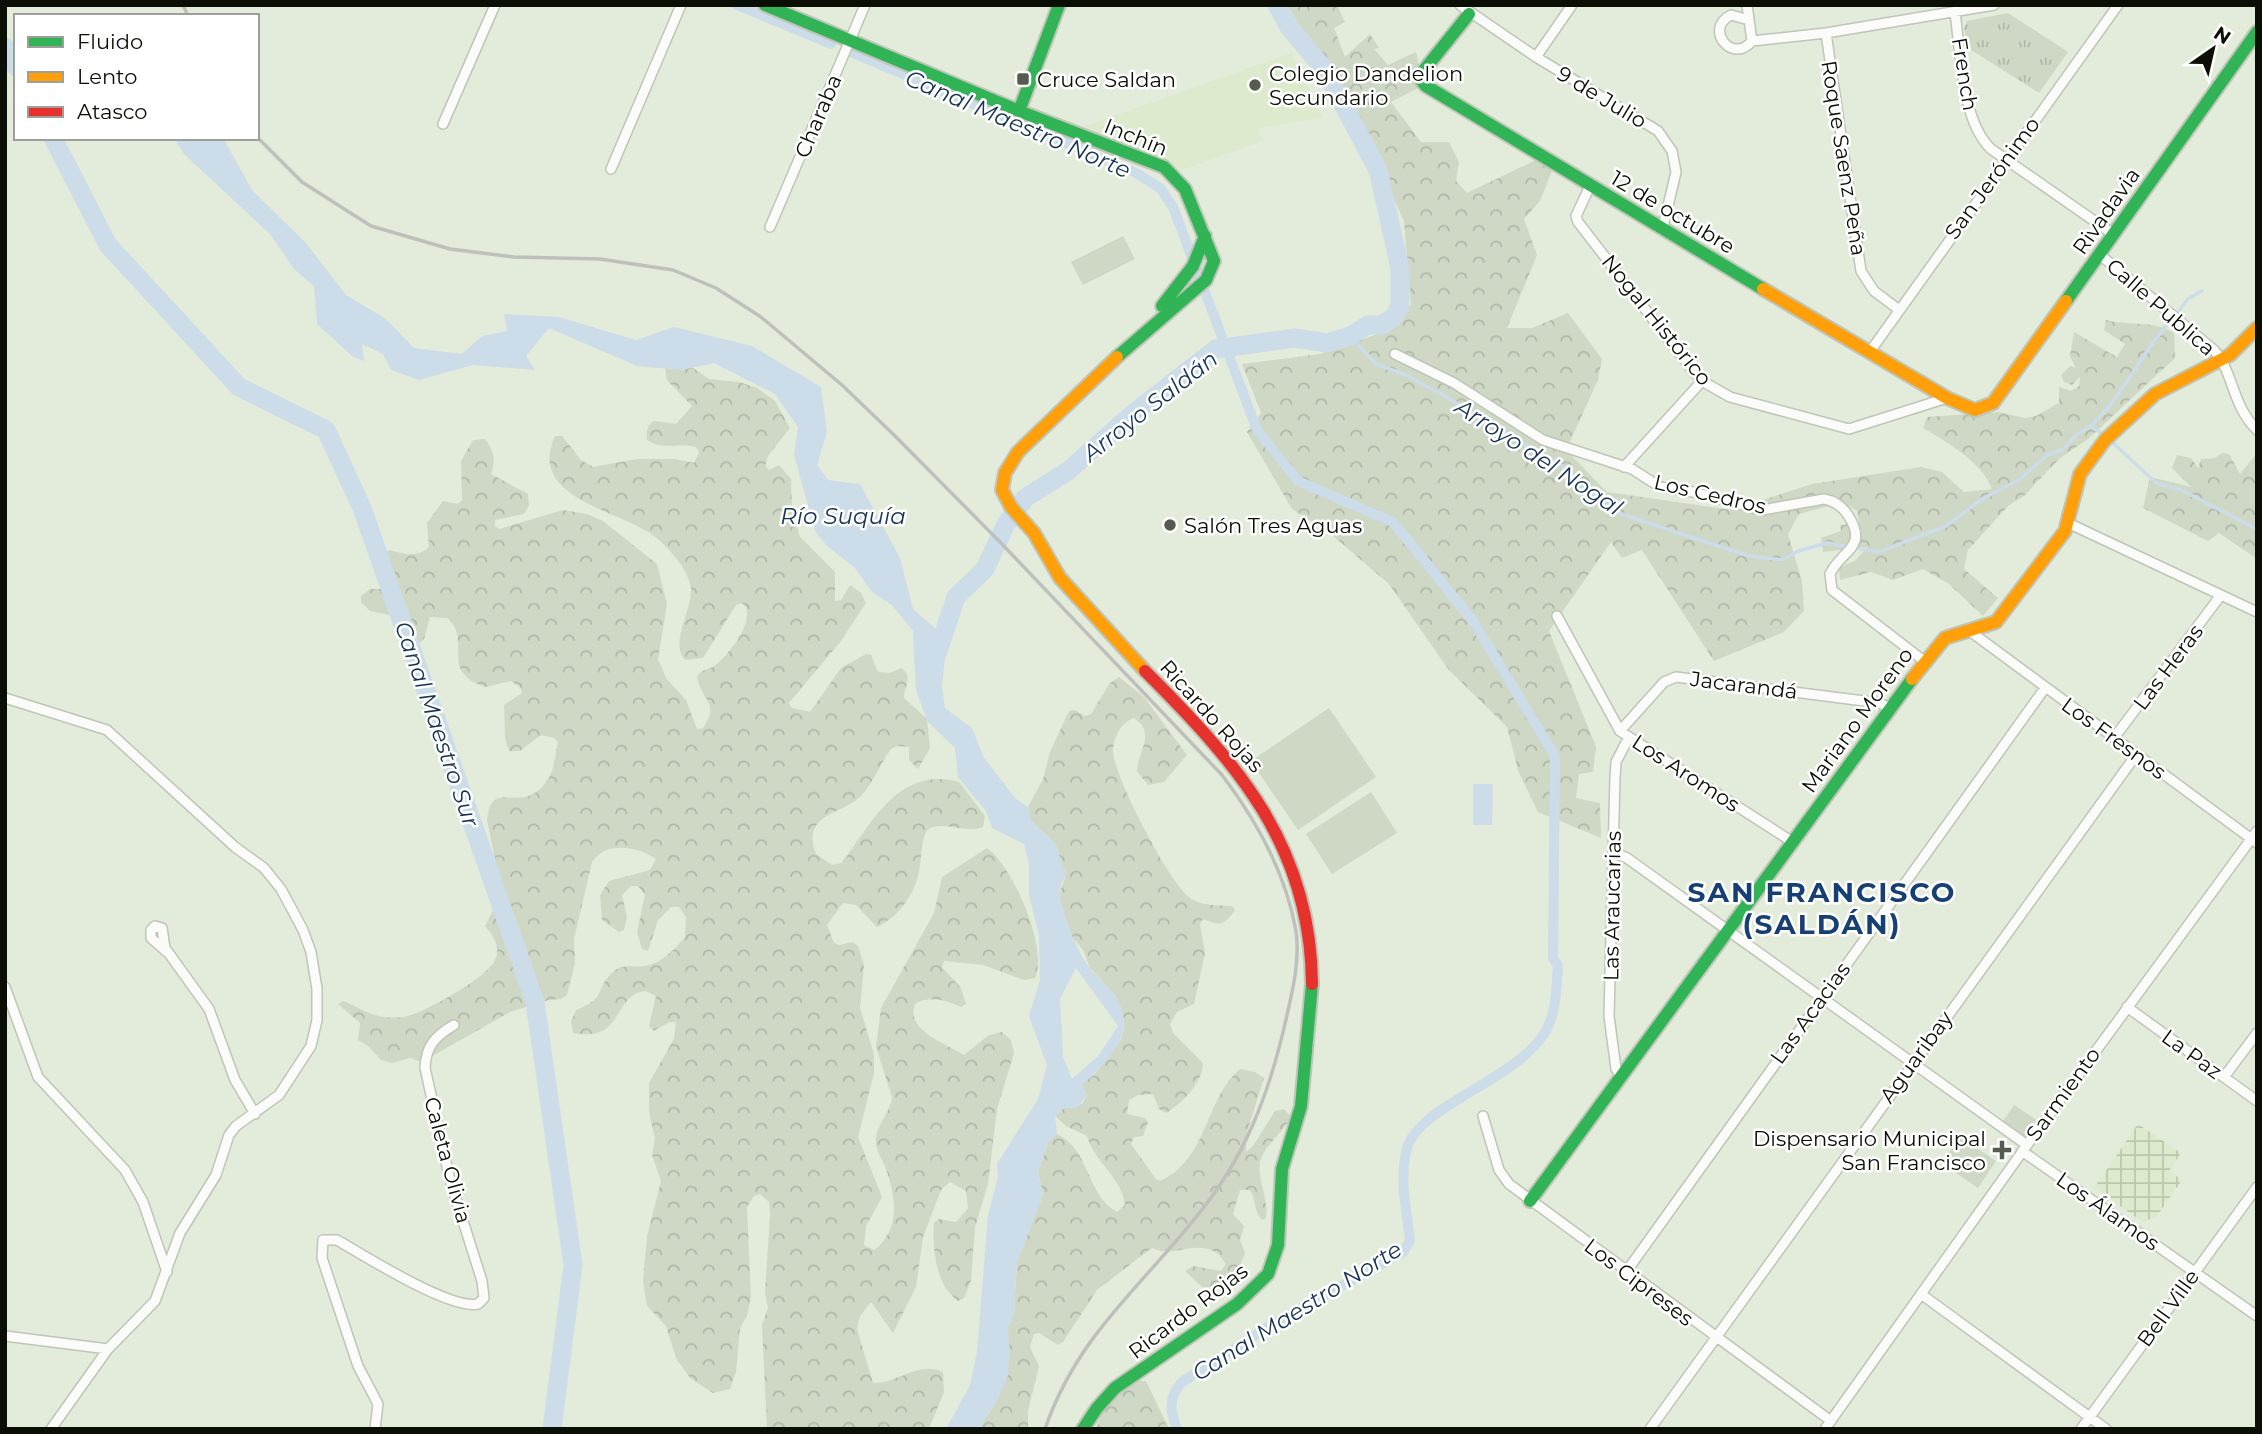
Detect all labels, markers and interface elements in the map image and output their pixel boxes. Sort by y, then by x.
legend [14,14,259,140]
north arrow [2178,14,2248,84]
text: N [2209,21,2235,49]
text: Fluido [77,29,143,54]
street label: French [1947,36,1983,112]
street label: Roque Saenz Peña [1816,59,1872,257]
place label: Colegio Dandelion Secundario [1269,61,1463,110]
street label: 9 de Julio [1553,61,1651,133]
text: Lento [77,64,137,89]
water label: Canal Maestro Norte [901,64,1135,184]
place label: Cruce Saldan [1037,67,1176,92]
street label: Charaba [789,71,847,161]
marker: Cruce Saldan [1015,71,1031,87]
marker: Colegio Dandelion Secundario [1247,77,1263,93]
text: Atasco [77,99,148,124]
street label: San Jerónimo [1939,112,2045,244]
street label: Inchín [1101,113,1171,161]
street label: Rivadavia [2067,163,2145,259]
street label: 12 de octubre [1606,165,1740,259]
street label: Nogal Histórico [1597,250,1717,390]
street label: Calle Publica [2102,253,2220,361]
water label: Arroyo Saldán [1075,345,1223,469]
water label: Arroyo del Nogal [1449,391,1628,522]
street label: Los Cedros [1652,469,1768,519]
water label: Río Suquía [780,502,906,530]
place label: Salón Tres Aguas [1184,513,1362,538]
marker: Salón Tres Aguas [1162,517,1178,533]
water label: Canal Maestro Sur [389,618,486,831]
street label: Las Heras [2128,619,2208,715]
street label: Mariano Moreno [1796,643,1918,797]
street label: Ricardo Rojas [1155,655,1269,777]
street label: Jacarandá [1688,666,1799,704]
street label: Los Fresnos [2057,692,2171,784]
street label: Los Aromos [1628,729,1744,817]
street label: Las Araucarias [1598,831,1626,981]
district label: SAN FRANCISCO (SALDÁN) [1688,875,1956,941]
street label: Las Acacias [1765,957,1855,1069]
street label: Aguaribay [1874,1006,1958,1108]
street label: La Paz [2157,1024,2227,1084]
street label: Sarmiento [2021,1042,2105,1146]
street label: Caleta Olivia [419,1094,477,1226]
place label: Dispensario Municipal San Francisco [1753,1126,1986,1175]
marker: Dispensario Municipal San Francisco [1992,1140,2012,1160]
street label: Los Álamos [2052,1166,2164,1256]
street label: Los Cipreses [1580,1233,1698,1331]
water label: Canal Maestro Norte [1187,1235,1407,1387]
street label: Ricardo Rojas [1123,1258,1253,1364]
street label: Bell Ville [2132,1265,2204,1351]

